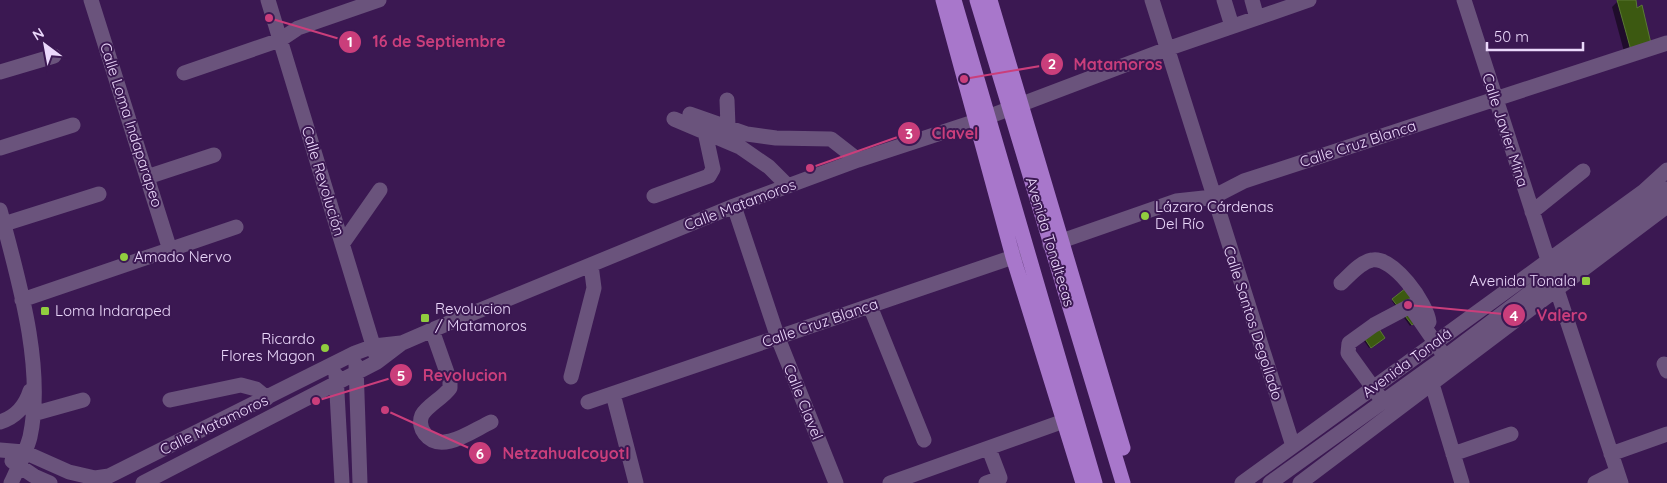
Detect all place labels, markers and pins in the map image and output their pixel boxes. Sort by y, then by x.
callout: 16 de Septiembre [337,26,516,57]
callout: Matamoros [1039,49,1173,80]
callout: Clavel [896,118,988,149]
place label: Lázaro Cárdenas Del Río [1155,197,1274,233]
marker: Lázaro Cárdenas Del Río [1139,210,1151,222]
place label: Amado Nervo [134,247,232,266]
marker: Amado Nervo [118,251,130,263]
place label: Avenida Tonala [1470,271,1576,290]
marker: Avenida Tonala [1580,275,1592,287]
place label: Revolucion / Matamoros [435,299,527,335]
callout: Valero [1501,300,1597,331]
place label: Loma Indaraped [55,301,171,320]
marker: Loma Indaraped [39,305,51,317]
marker: Revolucion / Matamoros [419,312,431,324]
place label: Ricardo Flores Magon [221,329,315,365]
marker: Ricardo Flores Magon [319,342,331,354]
callout: Revolucion [388,360,518,391]
callout: Netzahualcoyotl [468,438,640,469]

